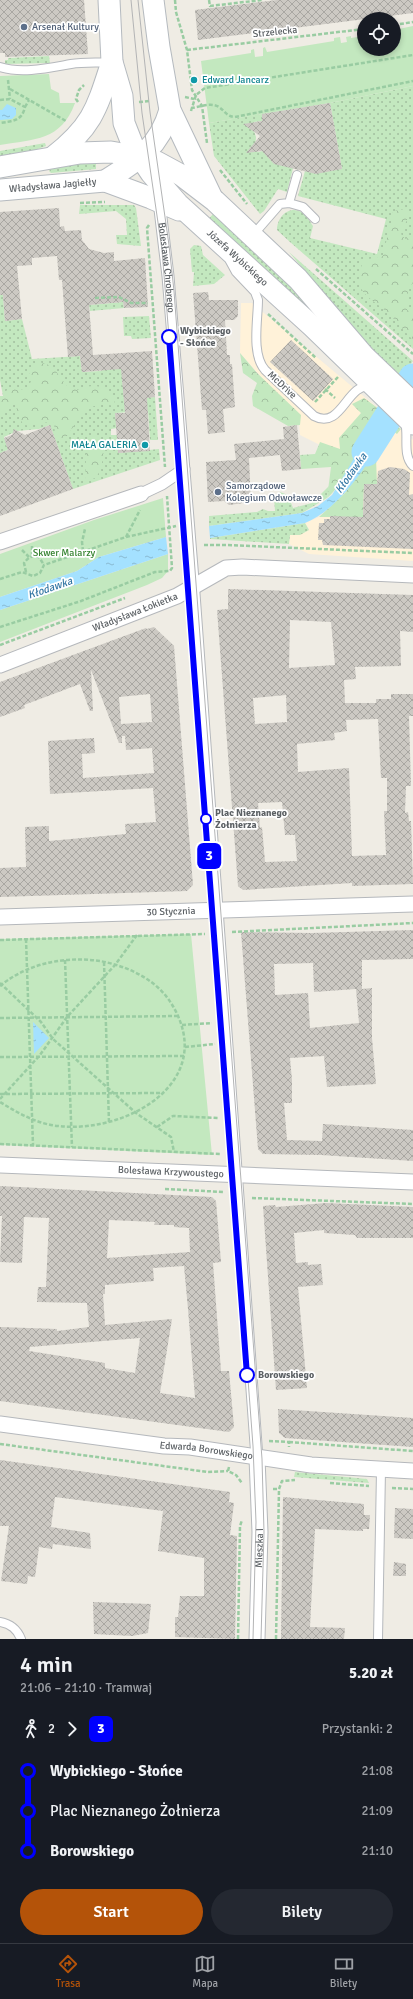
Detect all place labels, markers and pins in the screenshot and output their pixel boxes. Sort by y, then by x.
place label: Arsenał Kultury [32,21,99,33]
marker: Arsenał Kultury [19,22,29,32]
place label: Edward Jancarz [202,74,269,86]
marker: Edward Jancarz [189,75,199,85]
place label: Wybickiego - Słońce [180,325,231,349]
marker: Wybickiego - Słońce [161,329,177,345]
place label: MAŁA GALERIA [71,439,137,451]
marker: MAŁA GALERIA [140,440,150,450]
place label: Samorządowe Kolegium Odwoławcze [226,480,322,504]
marker: Samorządowe Kolegium Odwoławcze [213,487,223,497]
place label: Plac Nieznanego Żołnierza [215,807,287,831]
marker: Plac Nieznanego Żołnierza [200,813,212,825]
marker: Borowskiego [239,1367,255,1383]
place label: Borowskiego [258,1369,314,1381]

